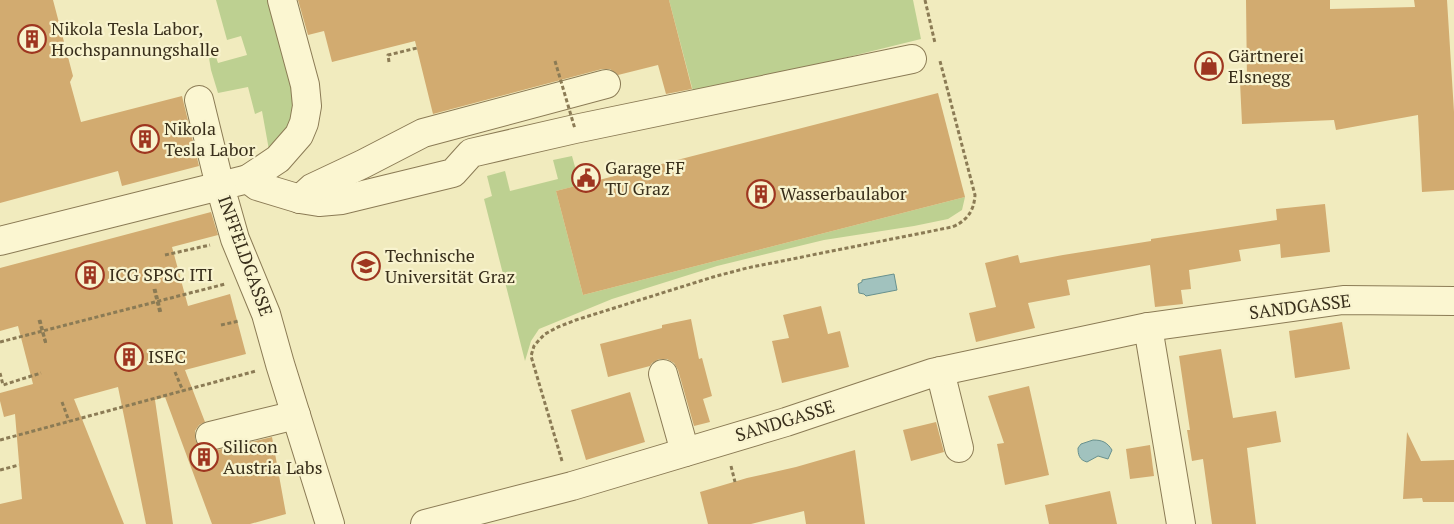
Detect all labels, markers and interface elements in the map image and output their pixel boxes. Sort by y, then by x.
place label: Nikola Tesla Labor, Hochspannungshalle [51,16,219,61]
building icon: Nikola Tesla Labor, Hochspannungshalle [17,24,47,54]
place label: Gärtnerei Elsnegg [1228,43,1304,88]
shop icon: Gärtnerei Elsnegg [1194,51,1224,81]
place label: Nikola Tesla Labor [164,116,255,161]
building icon: Nikola Tesla Labor [130,124,160,154]
place label: Garage FF TU Graz [605,155,685,200]
public building icon: Garage FF TU Graz [571,163,601,193]
building icon: Wasserbaulabor [746,179,776,209]
place label: Wasserbaulabor [780,181,907,205]
street label: INFFELDGASSE [213,192,279,319]
place label: Technische Universität Graz [385,243,515,288]
school or university icon: Technische Universität Graz [351,251,381,281]
building icon: ICG SPSC ITI [75,260,105,290]
place label: ICG SPSC ITI [109,262,213,286]
street label: SANDGASSE [1248,288,1352,324]
building icon: ISEC [114,342,144,372]
place label: ISEC [148,344,186,368]
street label: SANDGASSE [732,394,837,446]
place label: Silicon Austria Labs [223,434,322,479]
building icon: Silicon Austria Labs [189,442,219,472]

